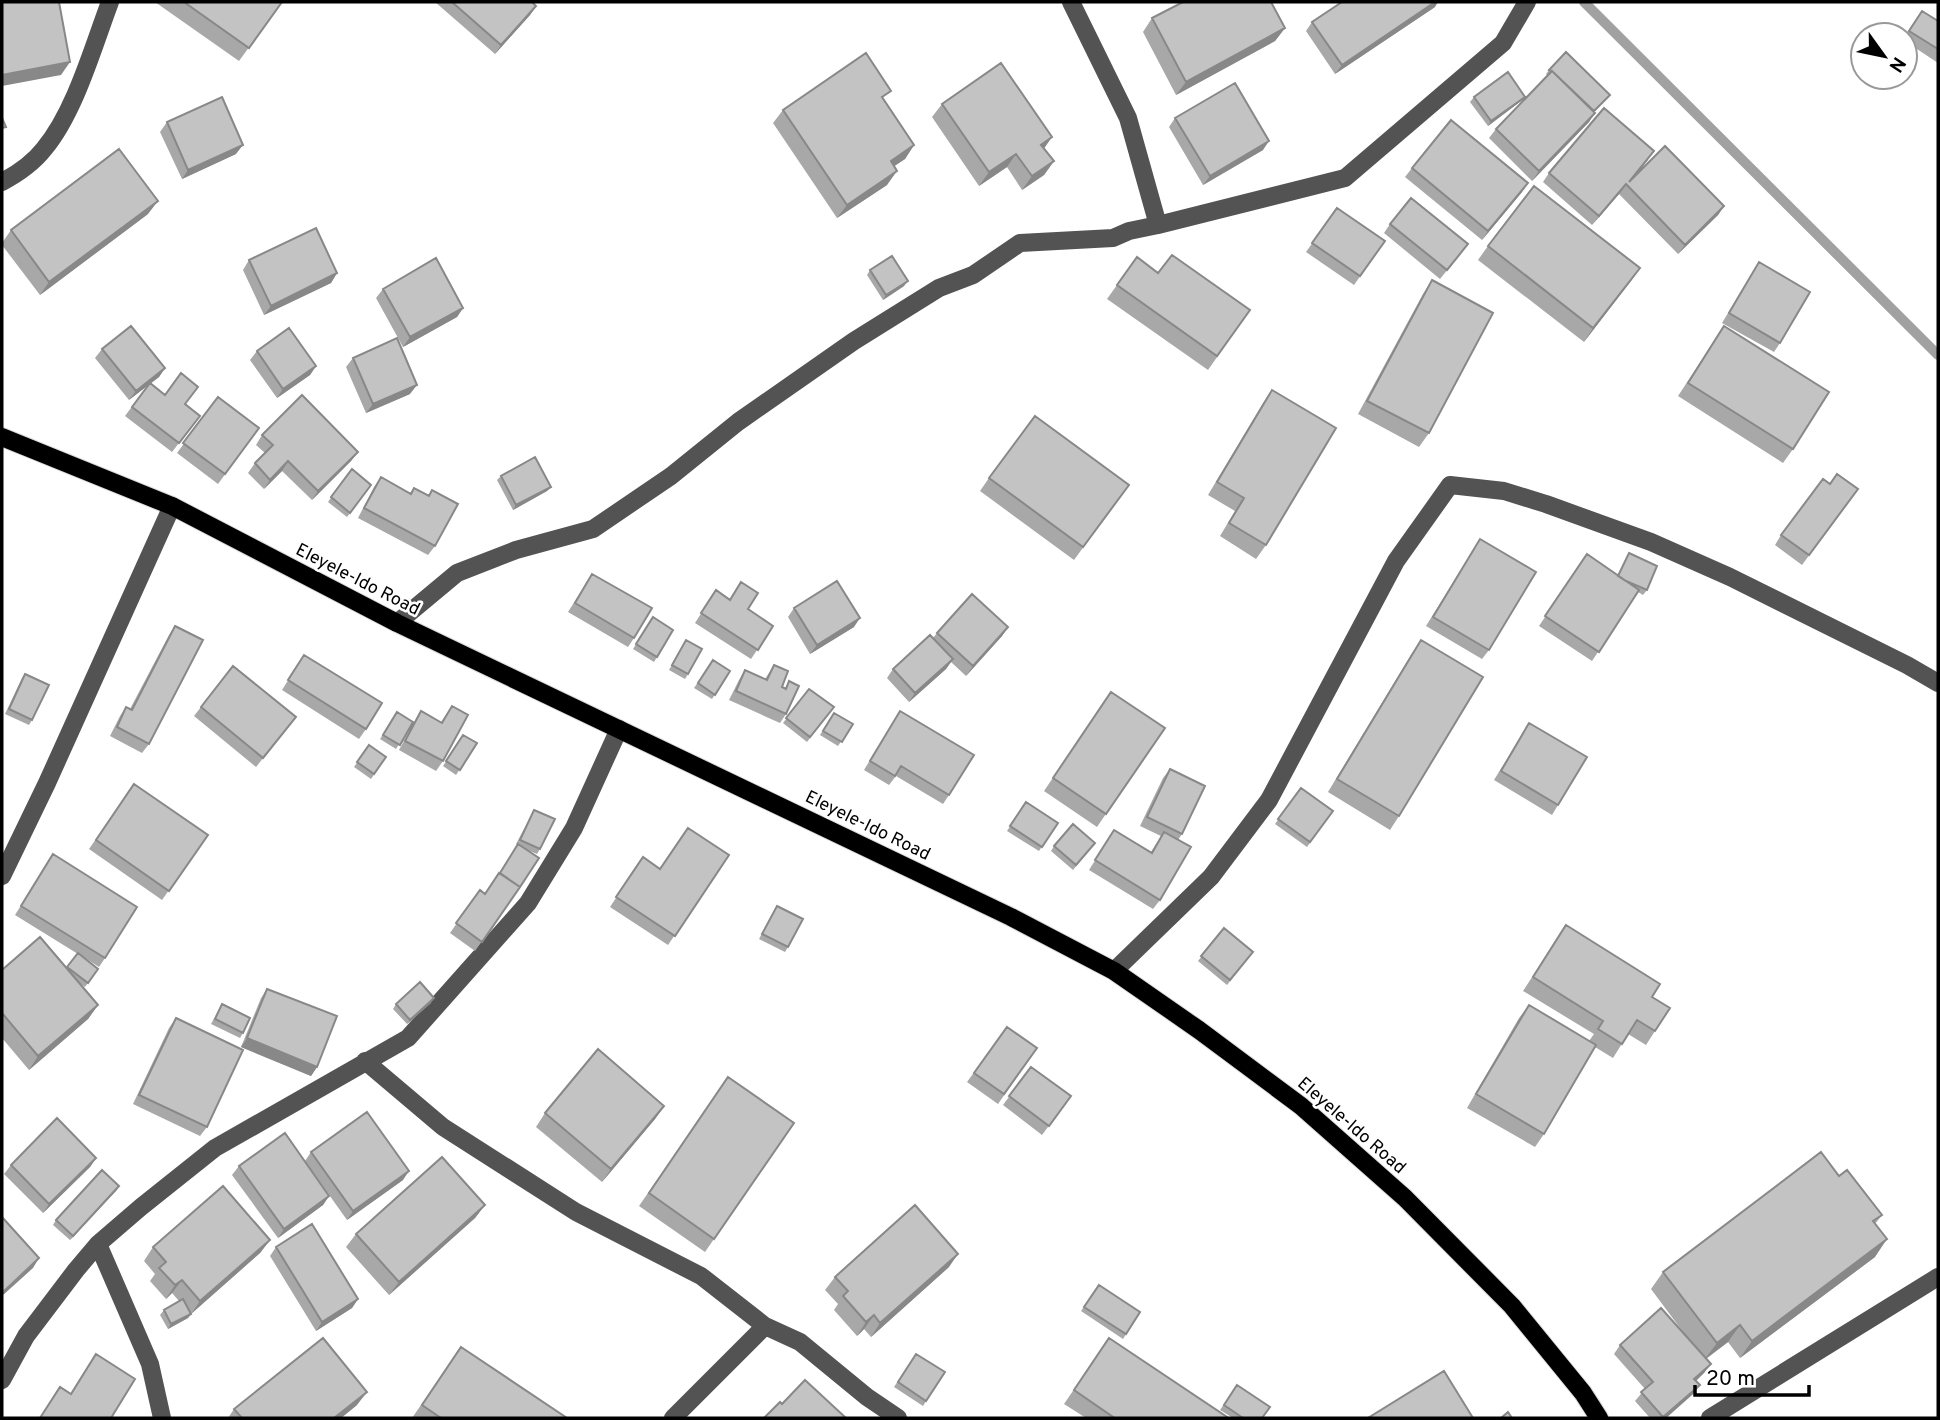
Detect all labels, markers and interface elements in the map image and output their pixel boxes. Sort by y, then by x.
north arrow [1849,21,1919,91]
text: N [1883,52,1910,76]
street label: Eleyele-Ido Road [291,539,423,622]
street label: Eleyele-Ido Road [801,786,934,867]
street label: Eleyele-Ido Road [1292,1073,1410,1180]
scale bar [1695,1354,1809,1398]
text: 20 m [1706,1366,1755,1393]

